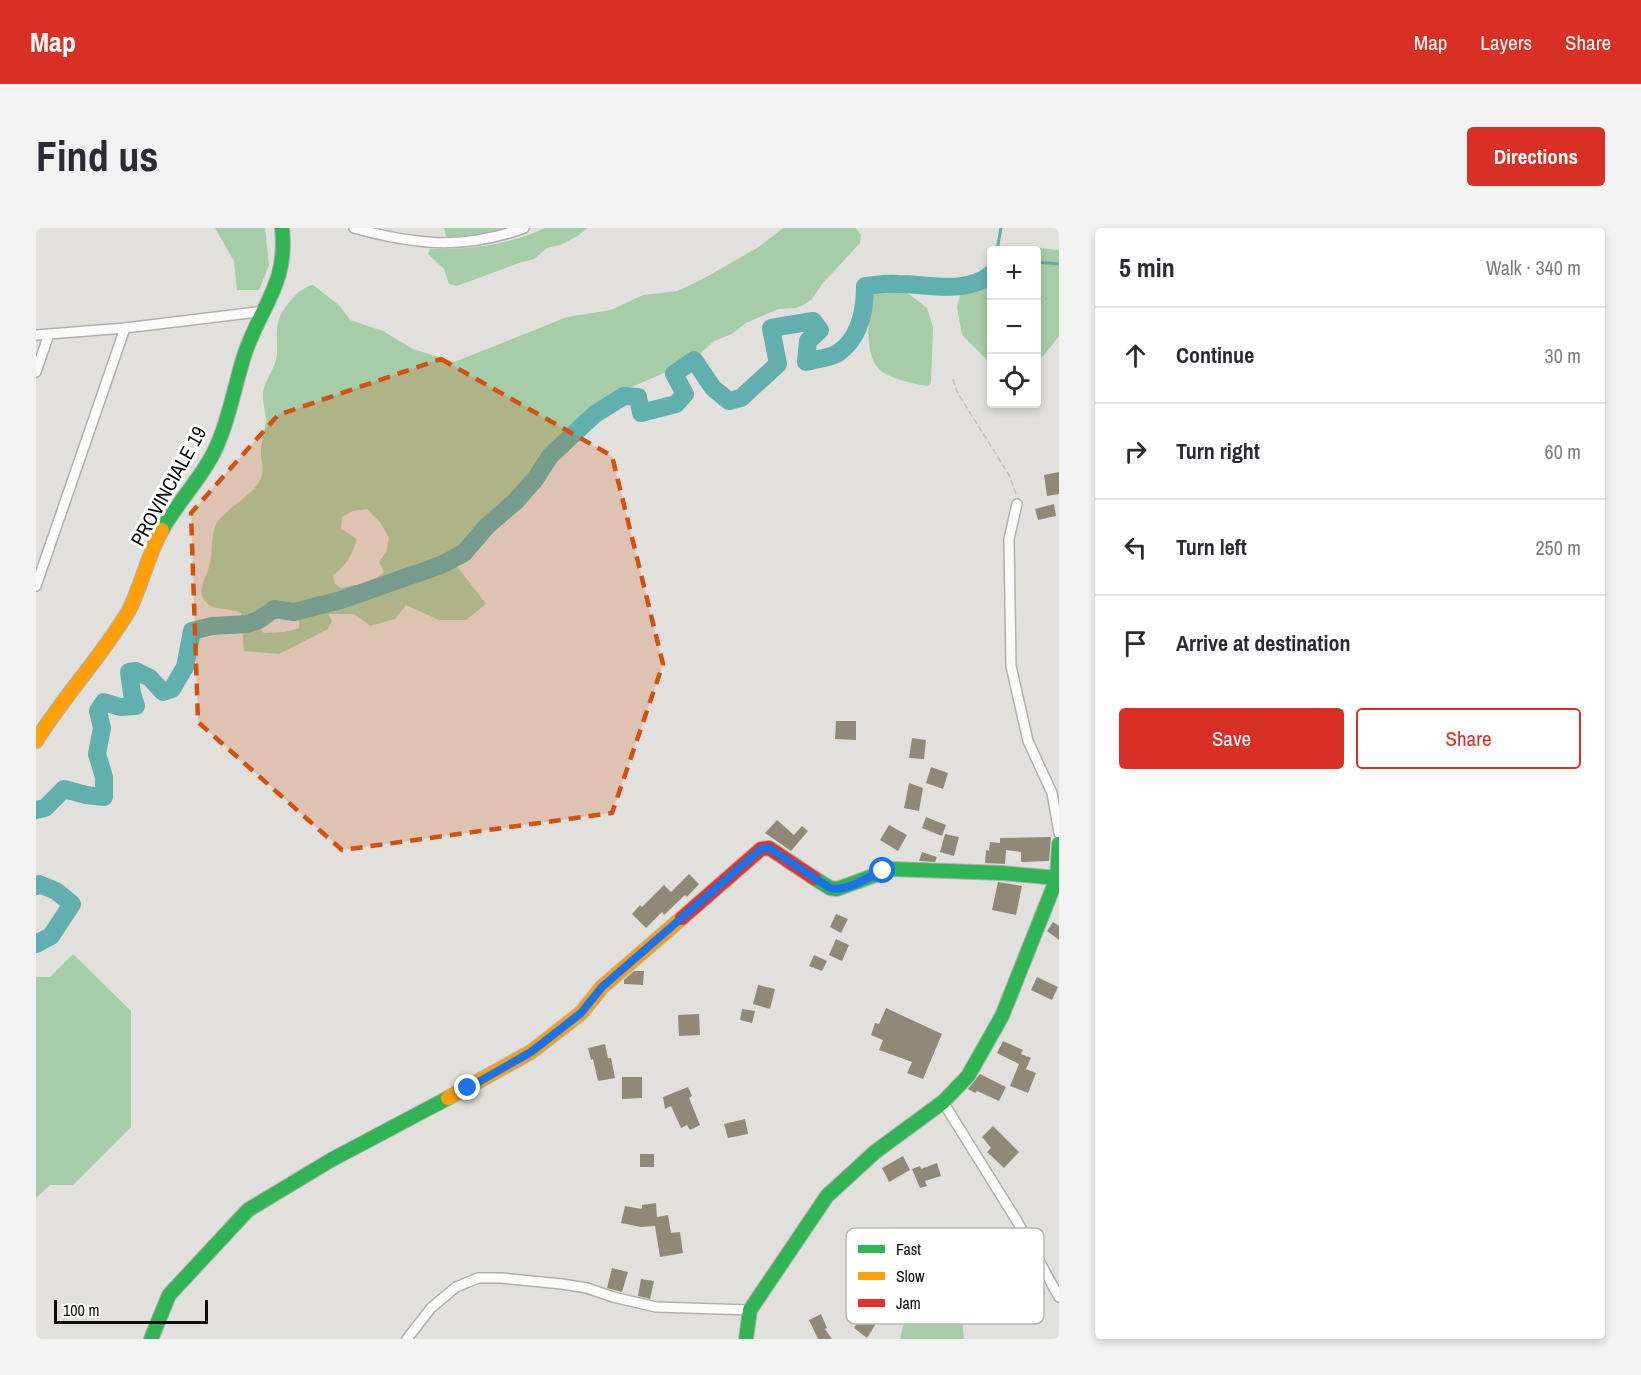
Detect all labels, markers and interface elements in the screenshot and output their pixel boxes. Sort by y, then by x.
text: Map [30,23,76,61]
text: Map [1414,28,1447,57]
text: Layers [1480,28,1532,57]
text: Share [1565,28,1611,57]
button: Directions [1467,127,1605,186]
text: Find us [36,128,158,184]
map controls [987,246,1041,408]
button: + [987,246,1041,300]
text: 5 min [1119,250,1175,285]
text: Walk · 340 m [1486,254,1581,281]
button: − [987,300,1041,354]
icon: ahead [1119,339,1152,372]
text: Continue [1176,340,1254,370]
text: 30 m [1545,342,1581,369]
button: locate [987,354,1041,408]
street label: PROVINCIALE 19 [124,421,212,551]
icon: right [1119,435,1152,468]
text: Turn right [1176,436,1260,466]
text: 60 m [1545,438,1581,465]
icon: left [1119,531,1152,564]
text: Turn left [1176,532,1247,562]
text: 250 m [1535,534,1581,561]
icon: arrive [1119,627,1152,660]
text: Arrive at destination [1176,628,1350,658]
button: Save [1119,708,1344,769]
button: Share [1356,708,1581,769]
route start [869,857,895,883]
route end [454,1074,480,1100]
legend [846,1228,1044,1324]
text: Fast [896,1238,921,1260]
text: Slow [896,1265,925,1287]
text: Jam [896,1292,921,1314]
scale bar [54,1297,208,1324]
text: 100 m [63,1299,99,1321]

